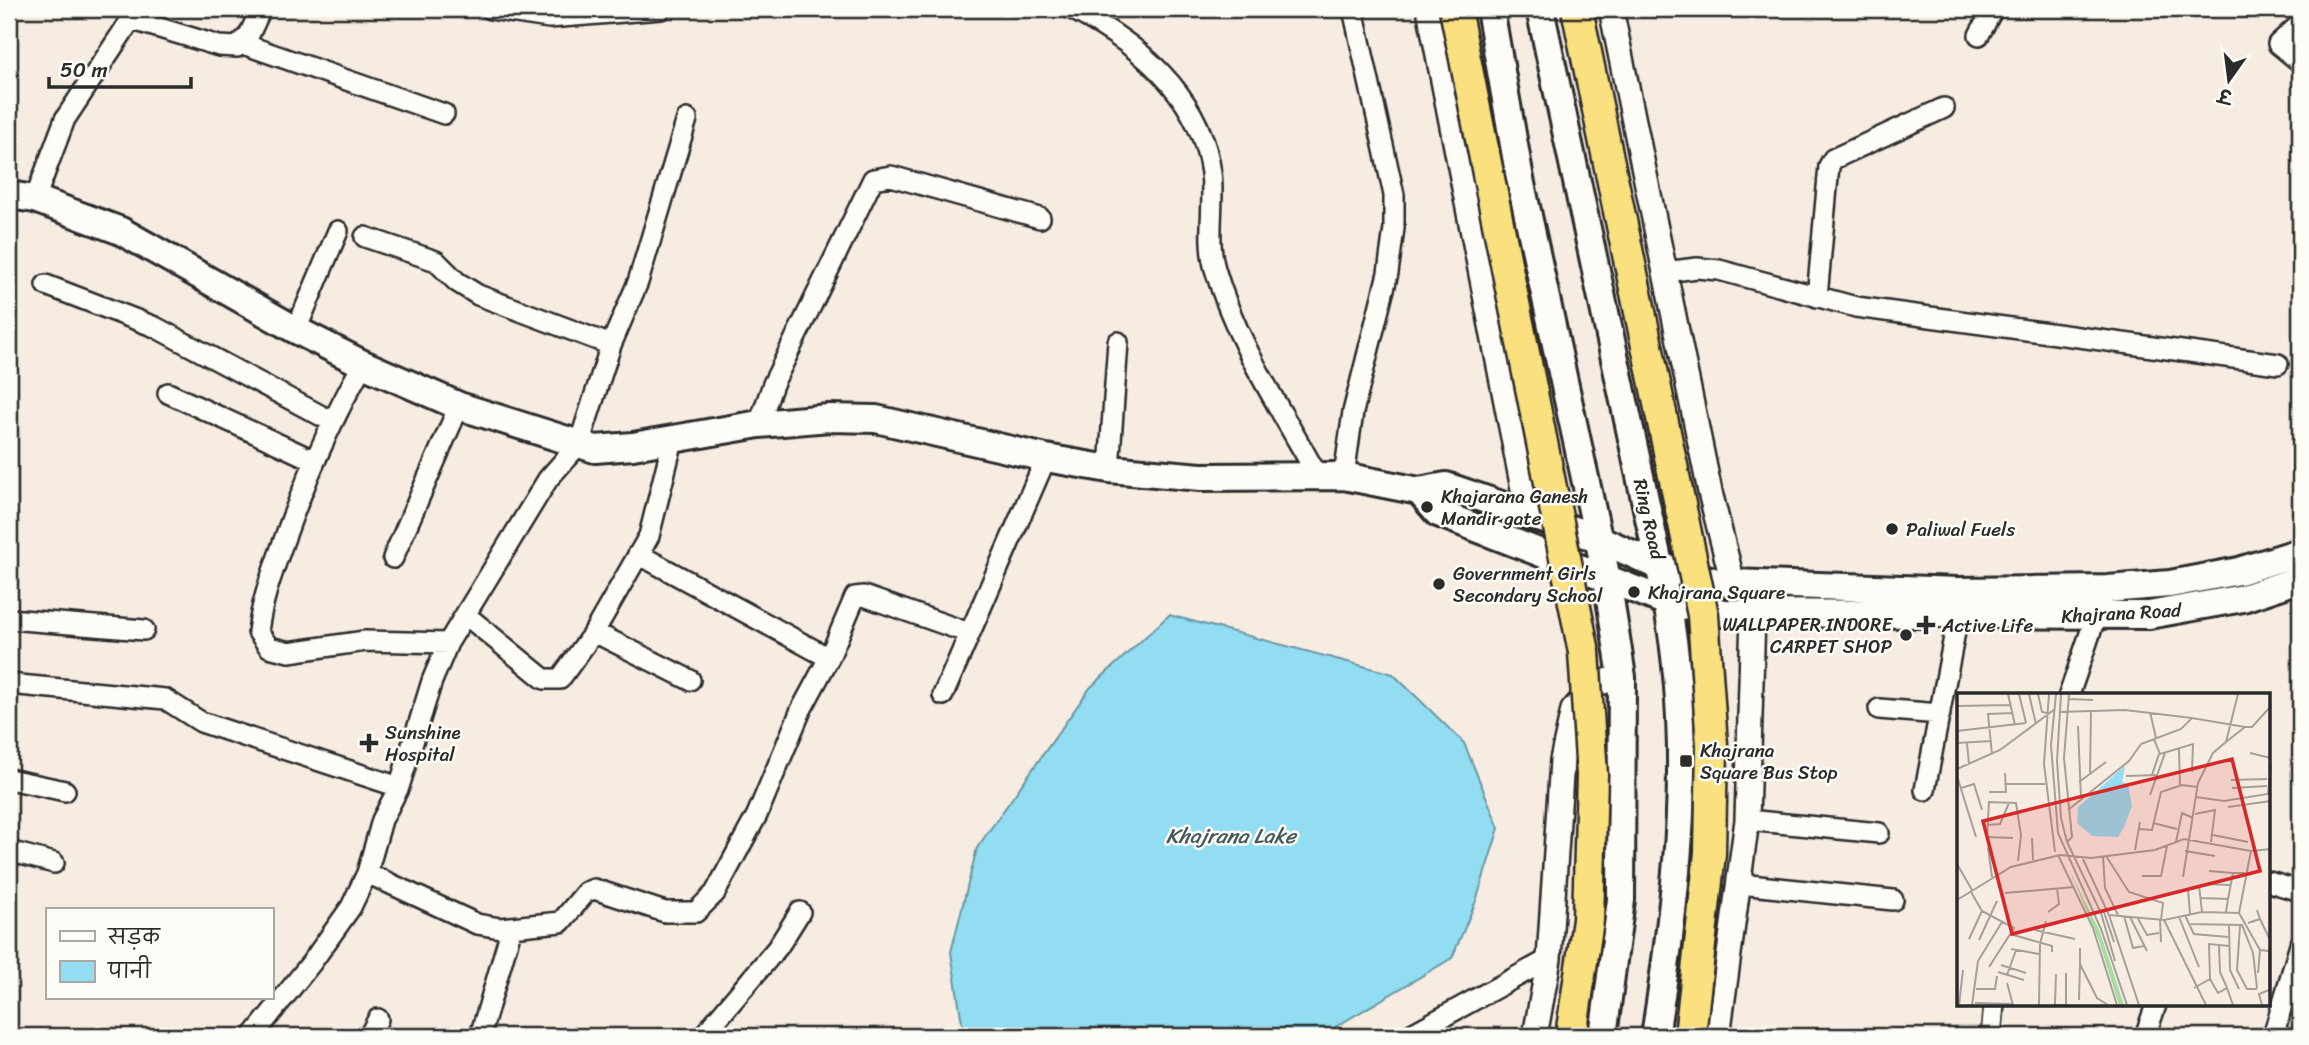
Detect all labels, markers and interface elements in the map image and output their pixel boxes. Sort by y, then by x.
scale bar [49,46,191,90]
north arrow [2194,46,2264,116]
text: 50 m [60,51,108,89]
text: उ [2213,78,2237,114]
street label: Ring Road [1624,475,1675,565]
place label: Khajarana Ganesh Mandir gate [1441,480,1588,535]
marker: Khajarana Ganesh Mandir gate [1419,499,1435,515]
place label: Paliwal Fuels [1906,513,2015,546]
marker: Paliwal Fuels [1884,521,1900,537]
place label: Government Girls Secondary School [1453,557,1603,612]
marker: Government Girls Secondary School [1431,576,1447,592]
place label: Khajrana Square [1648,576,1785,609]
marker: Khajrana Square [1626,584,1642,600]
street label: Khajrana Road [2060,593,2183,633]
place label: WALLPAPER INDORE CARPET SHOP [1722,608,1893,663]
place label: Active Life [1941,609,2033,642]
marker: Active Life [1916,615,1936,635]
marker: WALLPAPER INDORE CARPET SHOP [1898,627,1914,643]
inset map [1957,693,2270,1006]
place label: Sunshine Hospital [385,716,461,771]
marker: Sunshine Hospital [359,733,379,753]
place label: Khajrana Square Bus Stop [1700,734,1838,789]
marker: Khajrana Square Bus Stop [1678,753,1694,769]
water label: Khajrana Lake [1166,817,1298,855]
legend [46,908,273,1000]
text: सड़क [107,918,161,956]
text: पानी [107,952,153,990]

